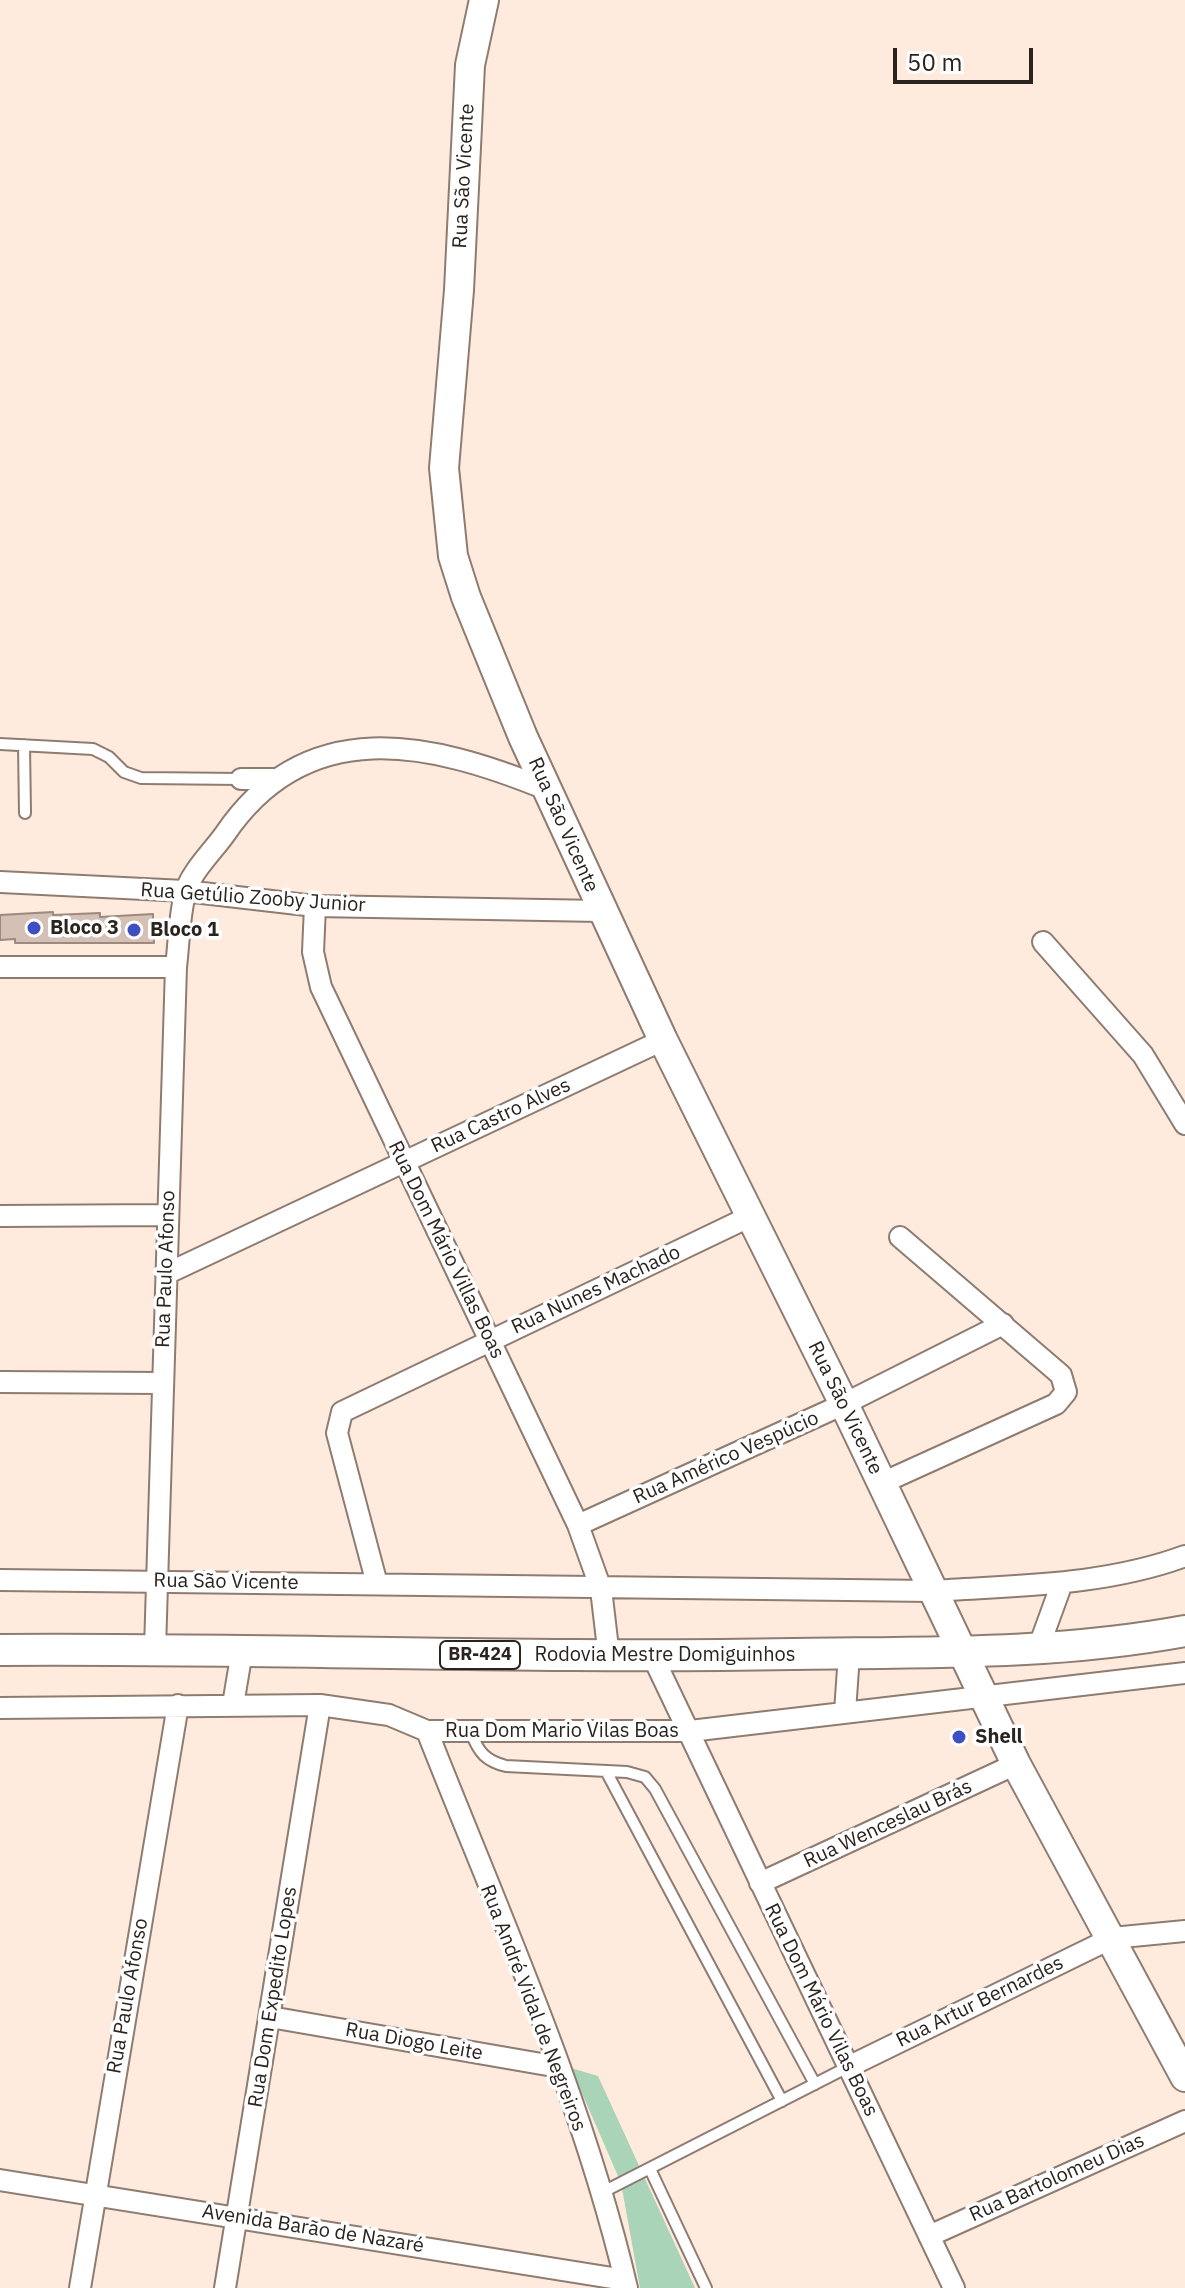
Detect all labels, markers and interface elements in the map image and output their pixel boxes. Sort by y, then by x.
scale bar [897,32,1037,82]
text: 50 m [907,46,962,78]
street label: Rua São Vicente [448,103,480,249]
street label: Rua São Vicente [523,754,603,896]
street label: Rua Getúlio Zooby Junior [140,878,366,918]
place label: Bloco 3 [50,916,119,940]
place label: Bloco 1 [150,918,219,942]
marker: Bloco 3 [25,919,43,937]
marker: Bloco 1 [125,921,143,939]
street label: Rua Castro Alves [428,1073,574,1159]
street label: Rua Dom Mário Villas Boas [383,1137,509,1363]
street label: Rua Paulo Afonso [151,1190,181,1348]
street label: Rua Nunes Machado [508,1240,684,1340]
street label: Rua São Vicente [802,1338,888,1478]
street label: Rua Américo Vespúcio [630,1406,822,1510]
street label: Rua São Vicente [153,1569,299,1595]
road number: BR-424 [440,1641,520,1669]
street label: Rodovia Mestre Domiguinhos [535,1643,795,1667]
street label: Rua Dom Mario Vilas Boas [445,1719,679,1743]
place label: Shell [975,1725,1023,1749]
marker: Shell [950,1728,968,1746]
street label: Rua Wenceslau Brás [800,1774,976,1874]
street label: Rua André Vidal de Negreiros [475,1881,591,2135]
street label: Rua Dom Expedito Lopes [244,1885,302,2109]
street label: Rua Dom Mário Vilas Boas [759,1900,883,2120]
street label: Rua Paulo Afonso [102,1916,154,2076]
street label: Rua Artur Bernardes [892,1951,1068,2053]
street label: Rua Diogo Leite [343,2018,485,2066]
street label: Rua Bartolomeu Dias [966,2129,1148,2227]
street label: Avenida Barão de Nazaré [200,2200,426,2258]

